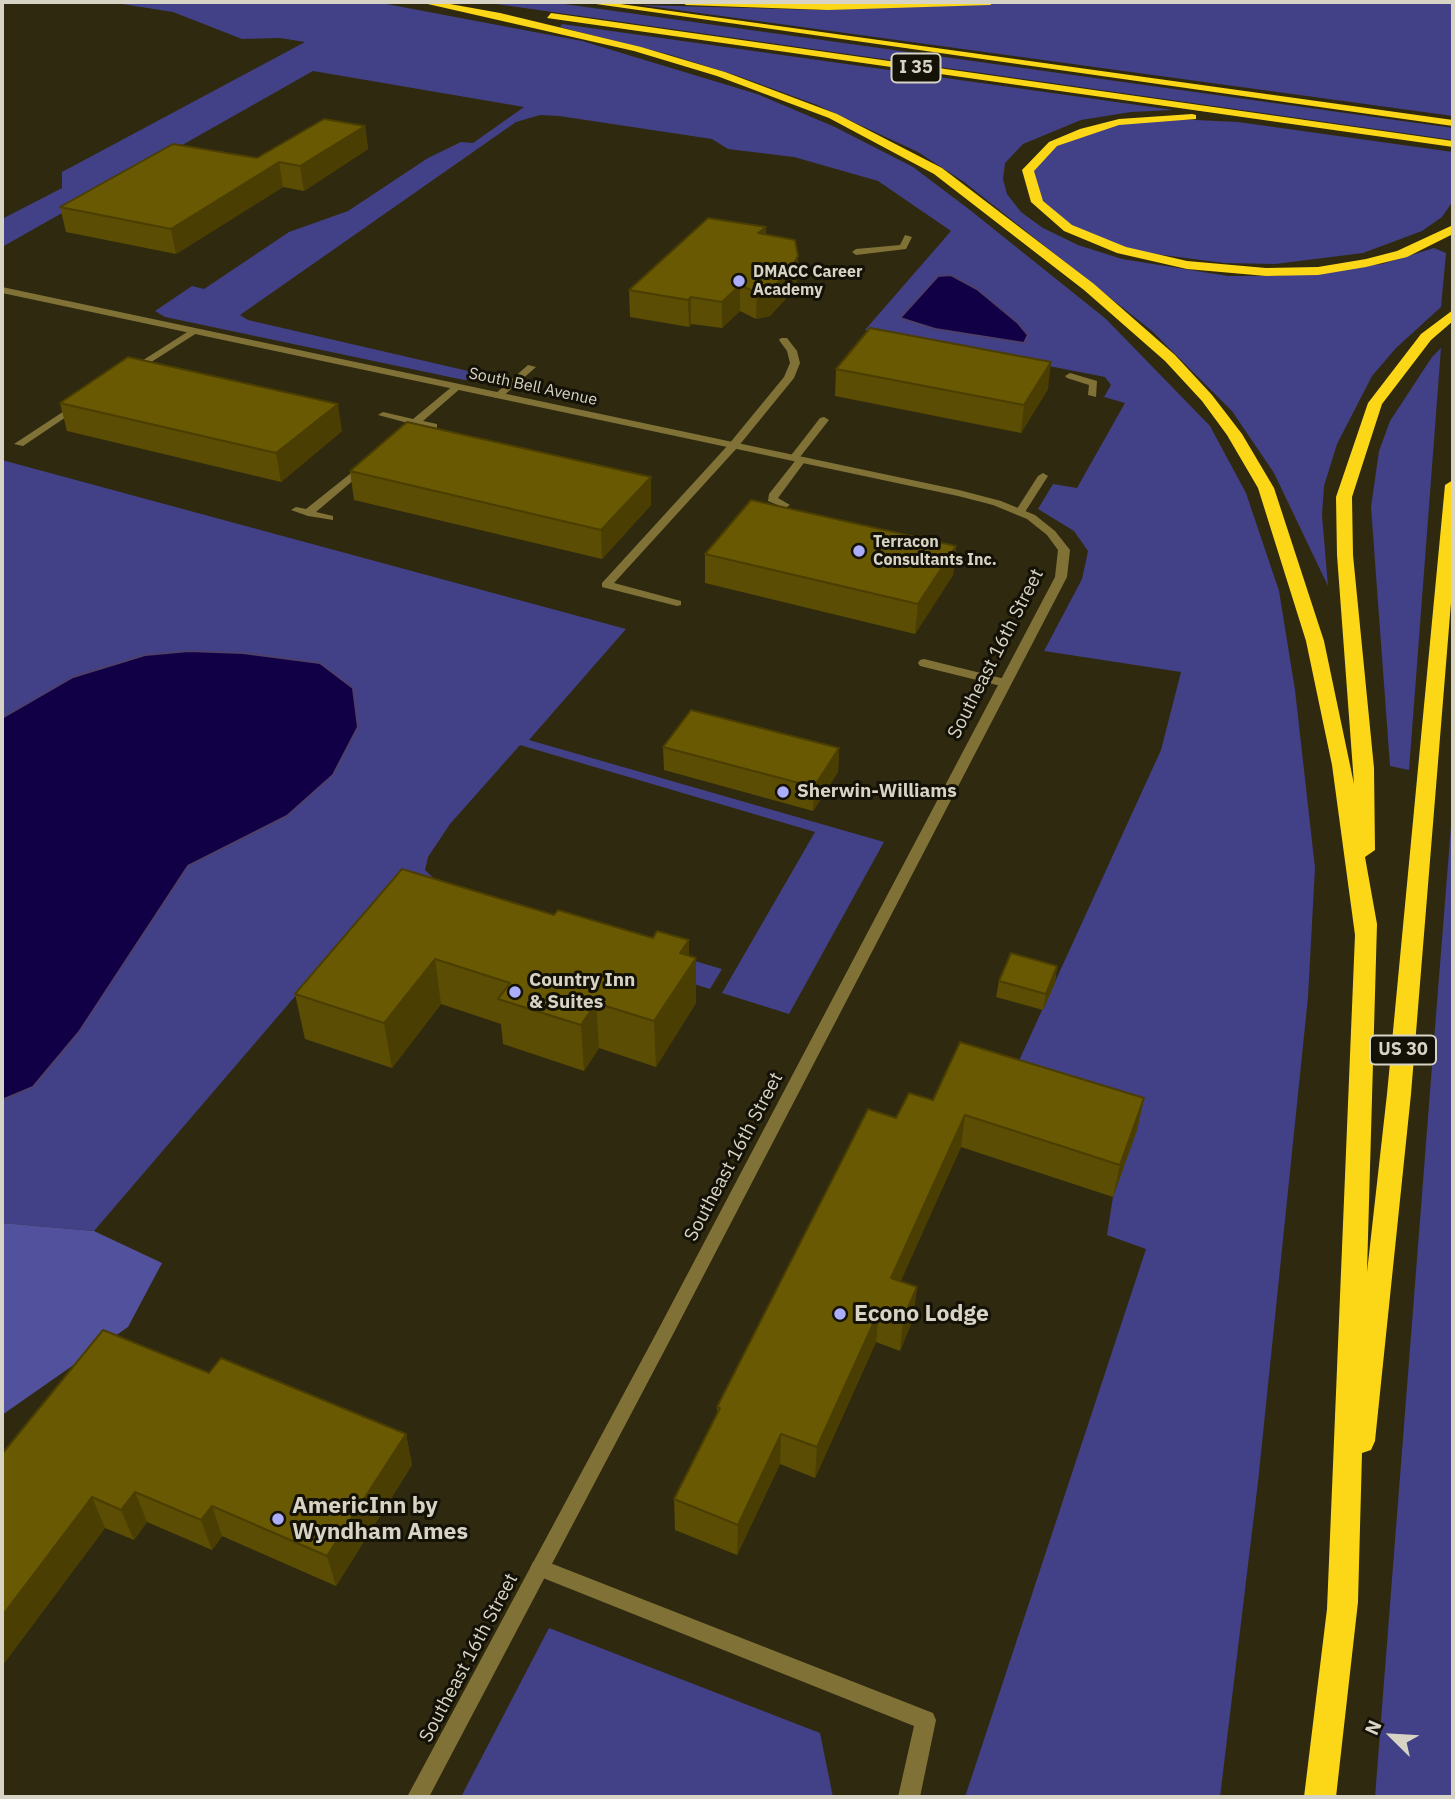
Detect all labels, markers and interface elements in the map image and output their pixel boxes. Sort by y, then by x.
road number: I 35 [892,54,940,82]
place label: DMACC Career Academy [753,262,862,300]
marker: DMACC Career Academy [731,273,747,289]
street label: South Bell Avenue [467,364,599,410]
place label: Terracon Consultants Inc. [873,532,997,570]
marker: Terracon Consultants Inc. [851,543,867,559]
street label: Southeast 16th Street [943,565,1049,743]
place label: Sherwin-Williams [797,781,957,803]
marker: Sherwin-Williams [775,784,791,800]
place label: Country Inn & Suites [529,970,635,1014]
marker: Country Inn & Suites [507,984,523,1000]
road number: US 30 [1370,1036,1436,1064]
street label: Southeast 16th Street [680,1069,788,1245]
place label: Econo Lodge [854,1300,989,1328]
marker: Econo Lodge [832,1306,848,1322]
place label: AmericInn by Wyndham Ames [292,1492,468,1546]
marker: AmericInn by Wyndham Ames [270,1511,286,1527]
street label: Southeast 16th Street [415,1570,523,1746]
north arrow [1357,1701,1427,1771]
text: N [1359,1716,1387,1739]

